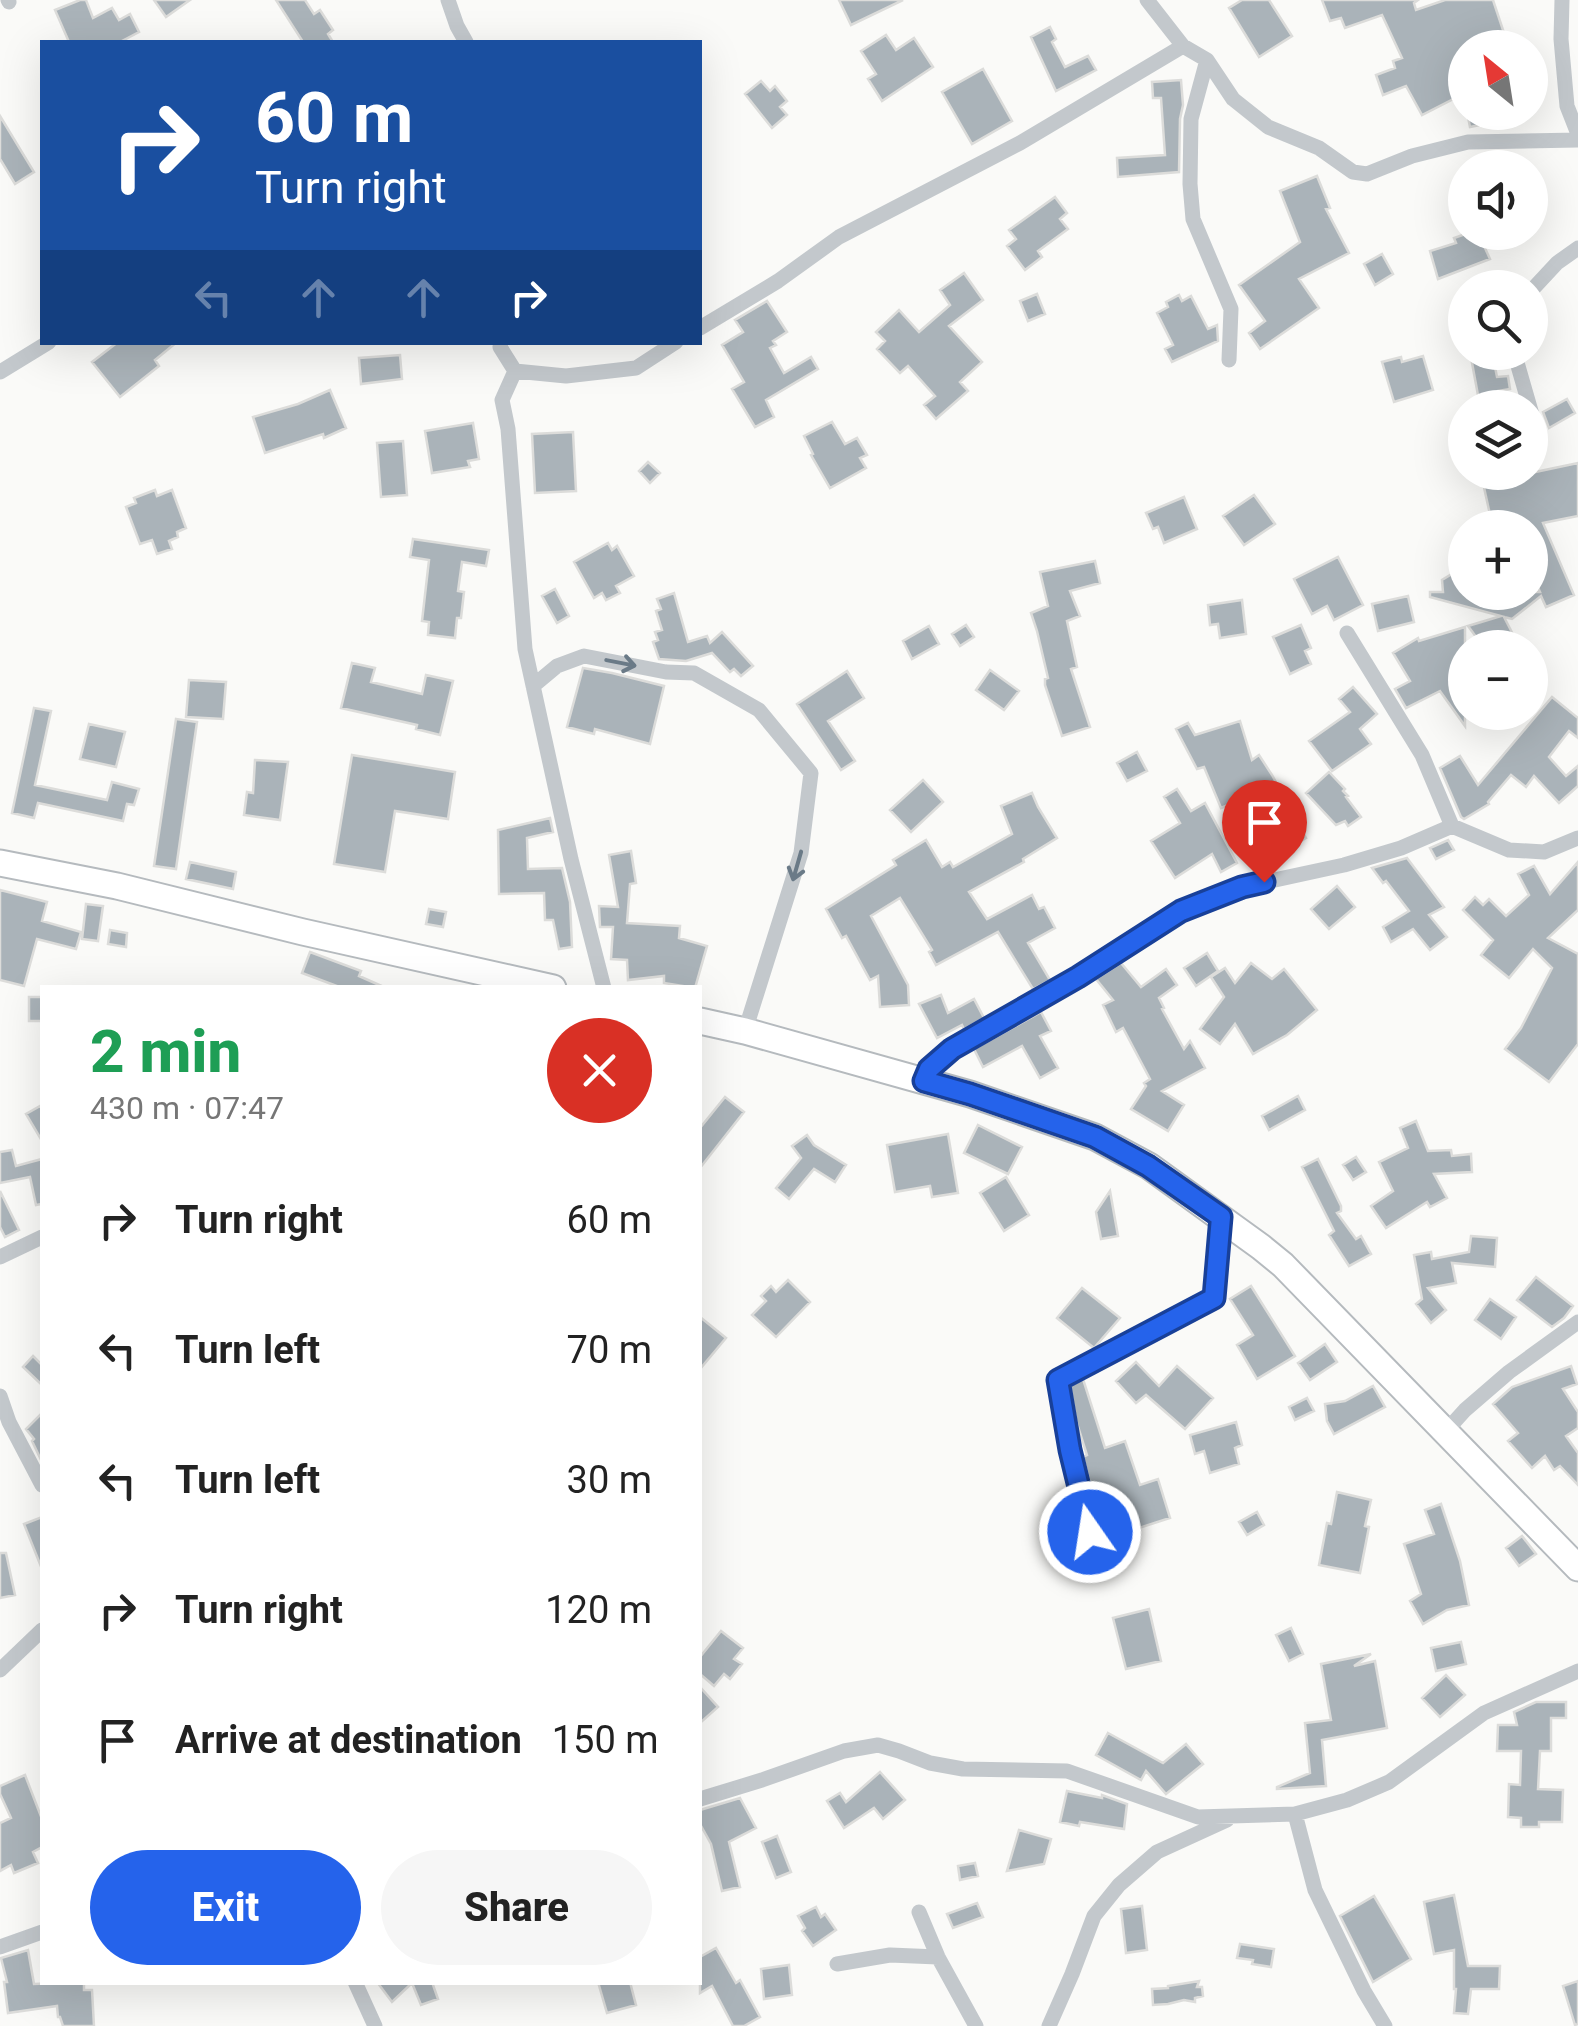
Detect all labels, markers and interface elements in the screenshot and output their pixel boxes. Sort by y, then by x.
north arrow [1448,30,1548,130]
map controls [1448,30,1548,730]
text: 60 m [255,77,413,159]
icon: right [90,80,220,210]
button: sound [1448,150,1548,250]
text: Turn right [255,161,447,214]
icon: left [186,270,241,325]
icon: ahead [291,270,346,325]
icon: ahead [396,270,451,325]
icon: right [501,270,556,325]
button: search [1448,270,1548,370]
button: layers [1448,390,1548,490]
button: + [1448,510,1548,610]
button: − [1448,630,1548,730]
one-way arrow [604,654,636,673]
pin [1222,780,1307,883]
icon: arrive [1237,795,1292,850]
one-way arrow [787,850,805,881]
text: 2 min [90,1016,241,1087]
button: close [547,1018,652,1123]
text: 430 m · 07:47 [90,1089,284,1127]
icon: right [90,1193,145,1248]
text: Turn right [175,1198,343,1242]
text: 60 m [567,1198,652,1242]
icon: left [90,1323,145,1378]
text: Turn left [175,1328,320,1372]
text: 70 m [567,1328,652,1372]
icon: left [90,1453,145,1508]
text: Turn left [175,1458,320,1502]
text: 30 m [567,1458,652,1502]
position arrow [1038,1480,1142,1584]
icon: right [90,1583,145,1638]
text: Turn right [175,1588,343,1632]
text: 120 m [545,1588,652,1632]
icon: arrive [90,1713,145,1768]
text: Arrive at destination [175,1718,522,1762]
text: 150 m [552,1718,659,1762]
button: Exit [90,1850,361,1965]
button: Share [381,1850,652,1965]

